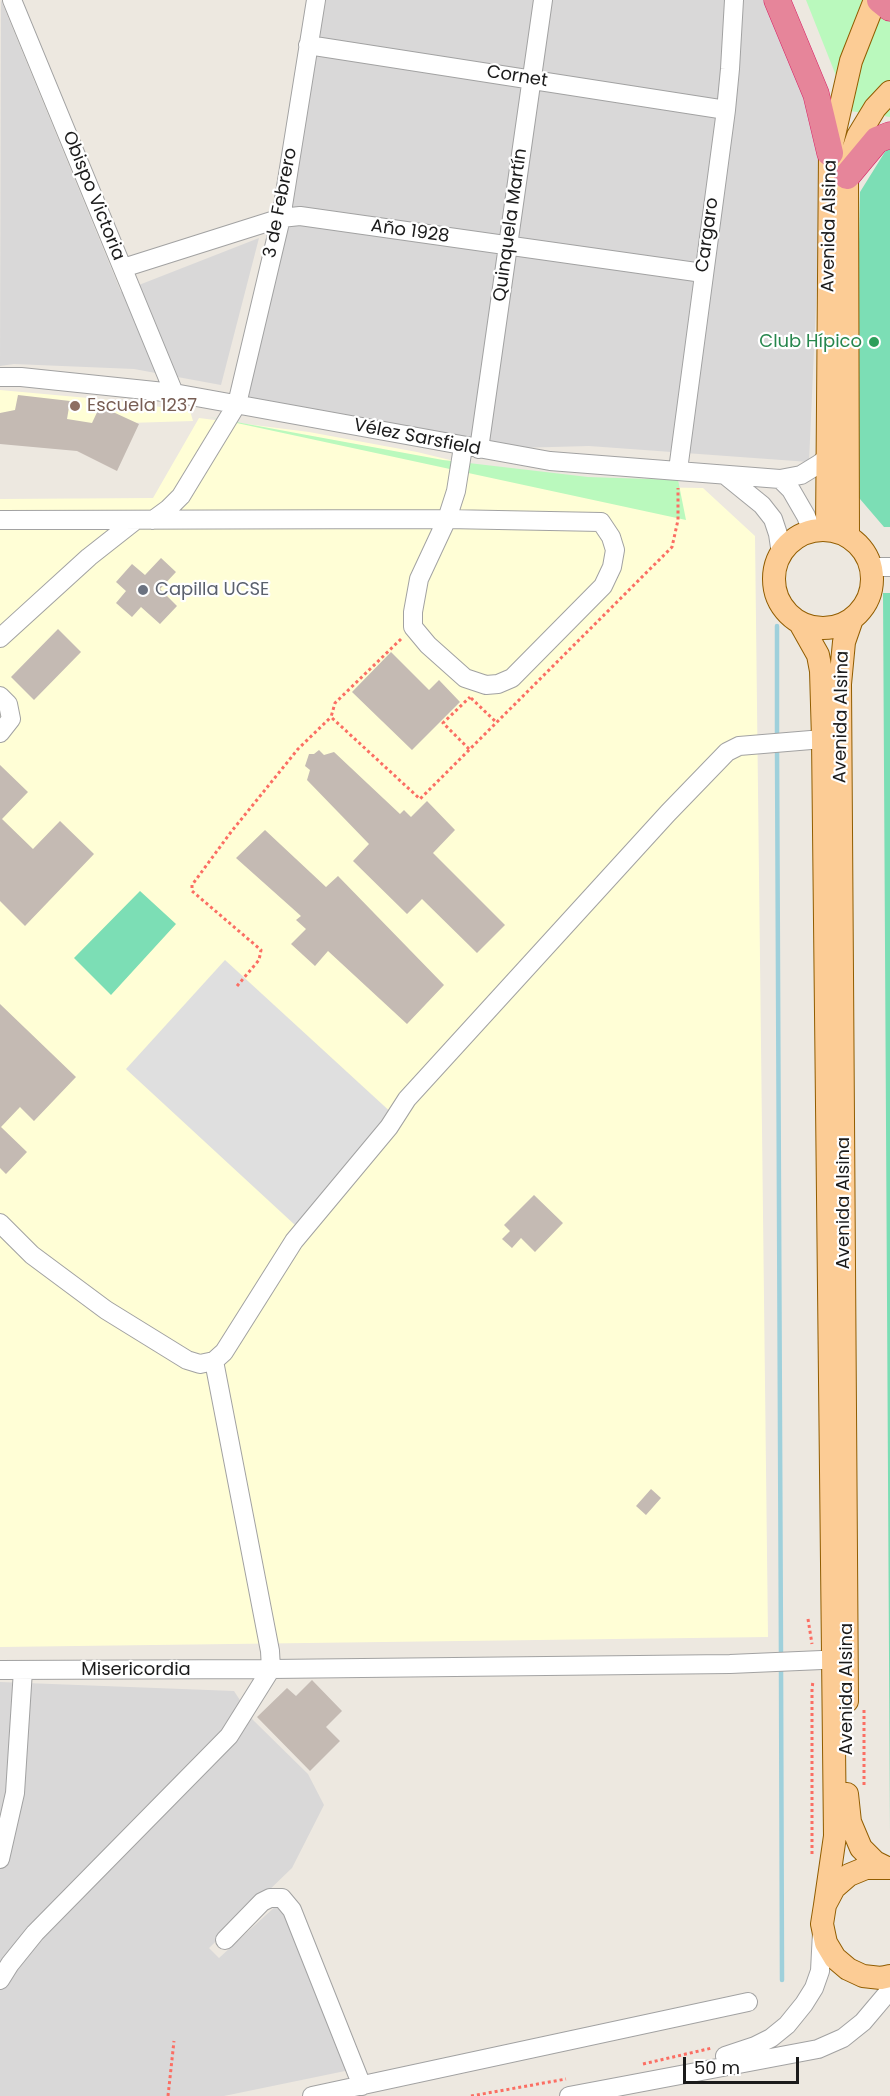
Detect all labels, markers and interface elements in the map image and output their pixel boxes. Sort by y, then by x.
street label: Cornet [485,62,549,92]
street label: Obispo Victoria [57,128,129,264]
street label: 3 de Febrero [260,146,302,260]
street label: Quinquela Martín [490,147,532,303]
street label: Avenida Alsina [818,160,842,292]
street label: Cargaro [692,196,724,274]
street label: Año 1928 [369,216,451,248]
place label: Club Hípico [759,331,862,353]
marker: Club Hípico [867,335,881,349]
place label: Escuela 1237 [87,395,197,417]
marker: Escuela 1237 [68,399,82,413]
street label: Vélez Sarsfield [352,415,482,461]
place label: Capilla UCSE [155,579,269,601]
marker: Capilla UCSE [136,583,150,597]
street label: Avenida Alsina [830,651,854,783]
street label: Avenida Alsina [833,1137,855,1269]
street label: Avenida Alsina [836,1623,858,1755]
street label: Misericordia [81,1659,191,1681]
scale bar [686,2045,802,2083]
text: 50 m [694,2055,740,2080]

